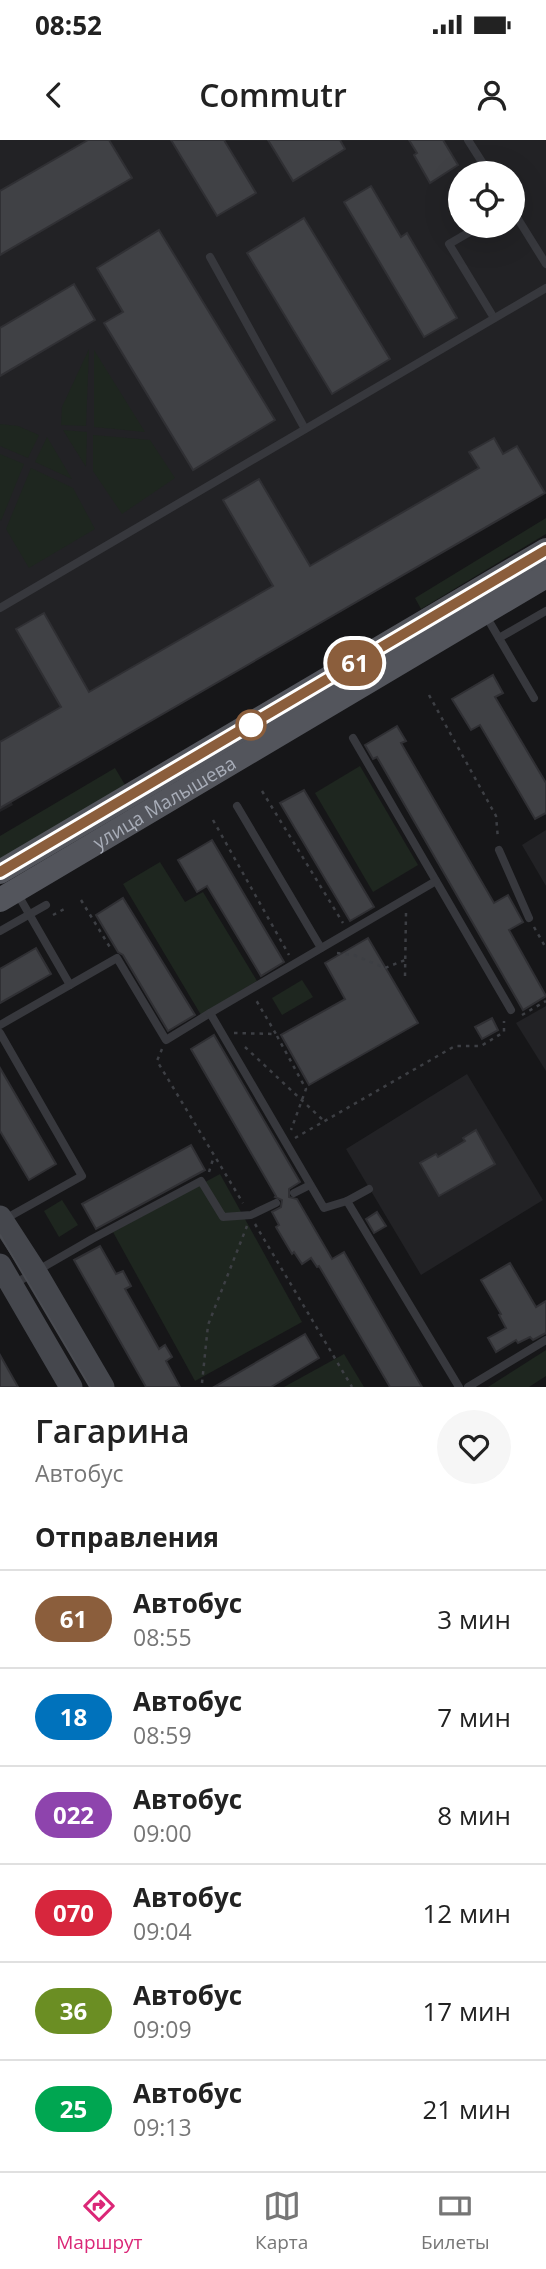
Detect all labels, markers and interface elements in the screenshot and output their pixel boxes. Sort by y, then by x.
text: 08:52 [35,7,102,43]
text: Commutr [199,73,347,116]
icon: back [35,76,73,114]
icon: person [473,76,511,114]
map controls [448,161,525,238]
button: locate [448,161,525,238]
line badge: 61 [324,640,386,686]
text: 61 [341,646,369,679]
unlabelled marker [236,710,266,740]
street label: улица Малышева [88,750,241,855]
text: Гагарина [35,1408,190,1453]
button: heart [437,1410,511,1484]
text: Автобус [35,1457,124,1489]
text: Отправления [35,1519,219,1555]
text: Автобус [133,1585,242,1621]
text: 3 мин [437,1601,511,1637]
text: 61 [60,1602,87,1635]
text: 08:55 [133,1621,192,1653]
text: Автобус [133,1683,242,1719]
text: 7 мин [437,1699,511,1735]
text: 18 [60,1700,87,1733]
text: 08:59 [133,1719,192,1751]
text: Автобус [133,1781,242,1817]
text: 8 мин [437,1797,511,1833]
text: 022 [53,1798,94,1831]
text: 09:00 [133,1817,192,1849]
text: Автобус [133,1879,242,1915]
text: 12 мин [422,1895,511,1931]
text: 070 [53,1896,94,1929]
text: 09:04 [133,1915,192,1947]
text: Автобус [133,1977,242,2013]
text: 17 мин [422,1993,511,2029]
text: 36 [60,1994,87,2027]
text: 09:09 [133,2013,192,2045]
text: Автобус [133,2075,242,2111]
text: 21 мин [422,2091,511,2127]
text: 25 [60,2092,87,2125]
text: 09:13 [133,2111,192,2143]
tab: Маршрут [56,2187,143,2255]
tab: Карта [255,2187,308,2255]
tab: Билеты [421,2187,490,2255]

